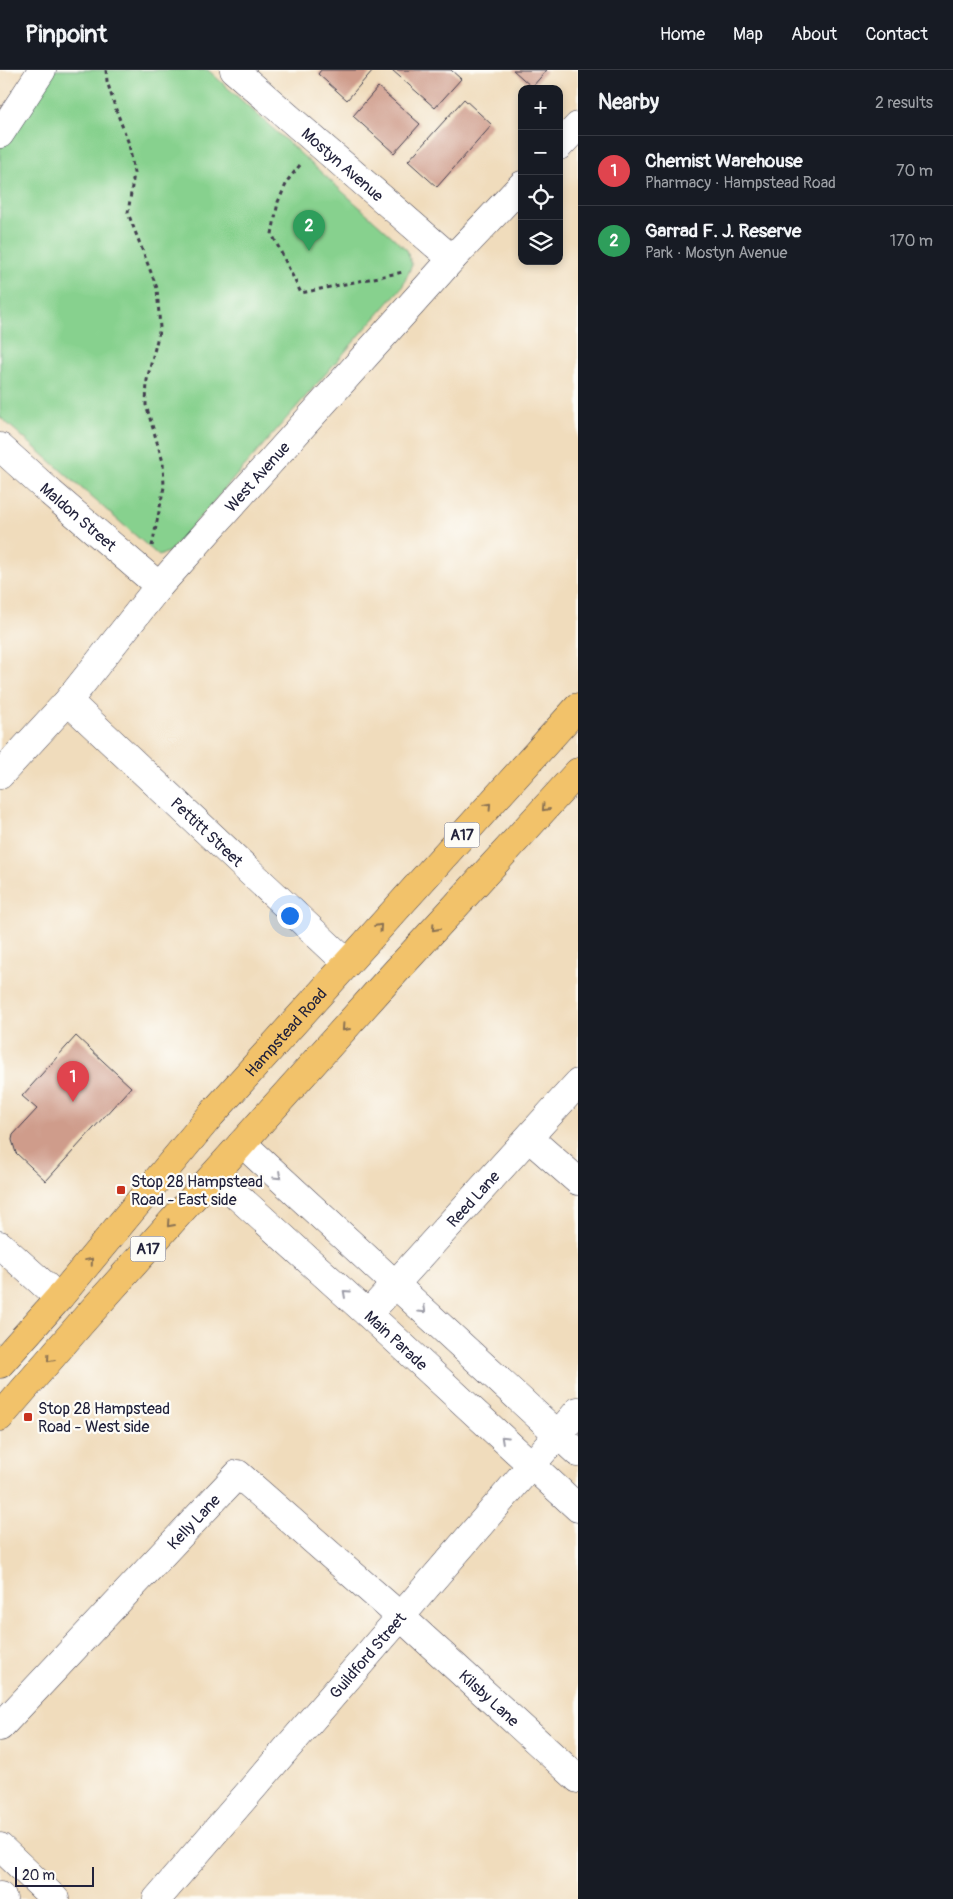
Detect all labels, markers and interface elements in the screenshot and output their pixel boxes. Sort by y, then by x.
text: Pinpoint [25,20,107,49]
text: Home [660,23,705,46]
text: Map [733,23,763,46]
text: About [791,23,837,46]
text: Contact [865,23,928,46]
map controls [518,85,563,265]
button: + [518,85,563,130]
text: Nearby [598,89,659,116]
text: 2 results [875,93,933,113]
street label: Mostyn Avenue [297,124,387,206]
button: − [518,130,563,175]
text: Chemist Warehouse [645,149,803,173]
text: 1 [611,161,617,181]
text: 70 m [896,161,933,181]
text: Pharmacy · Hampstead Road [645,173,836,193]
button: locate [518,175,563,220]
pin: 2 [293,210,325,251]
text: Garrad F. J. Reserve [645,219,801,243]
button: layers [518,220,563,265]
text: 2 [610,231,618,251]
text: 170 m [890,231,933,251]
text: Park · Mostyn Avenue [645,243,787,263]
street label: West Avenue [221,438,295,517]
street label: Maldon Street [35,479,121,556]
street label: Pettitt Street [166,794,247,872]
one-way arrow [482,803,491,812]
one-way arrow [542,803,551,812]
road number: A17 [444,822,480,848]
your location [277,903,303,929]
one-way arrow [432,923,441,932]
one-way arrow [373,924,382,933]
street label: Hampstead Road [241,984,332,1081]
one-way arrow [342,1022,351,1031]
pin: 1 [57,1061,89,1102]
street label: Reed Lane [443,1167,504,1232]
one-way arrow [272,1170,281,1179]
place label: Stop 28 Hampstead Road - East side [131,1172,263,1210]
marker: Stop 28 Hampstead Road - East side [115,1184,127,1196]
one-way arrow [167,1219,176,1228]
road number: A17 [130,1236,166,1262]
one-way arrow [84,1257,93,1266]
one-way arrow [342,1290,351,1299]
one-way arrow [417,1304,426,1313]
street label: Main Parade [360,1307,432,1375]
one-way arrow [47,1353,56,1362]
place label: Stop 28 Hampstead Road - West side [38,1399,170,1437]
marker: Stop 28 Hampstead Road - West side [22,1411,34,1423]
one-way arrow [501,1436,510,1445]
street label: Kelly Lane [163,1490,225,1554]
street label: Guildford Street [325,1608,411,1703]
street label: Kilsby Lane [454,1666,523,1731]
scale bar [15,1864,94,1887]
text: 20 m [22,1867,55,1884]

